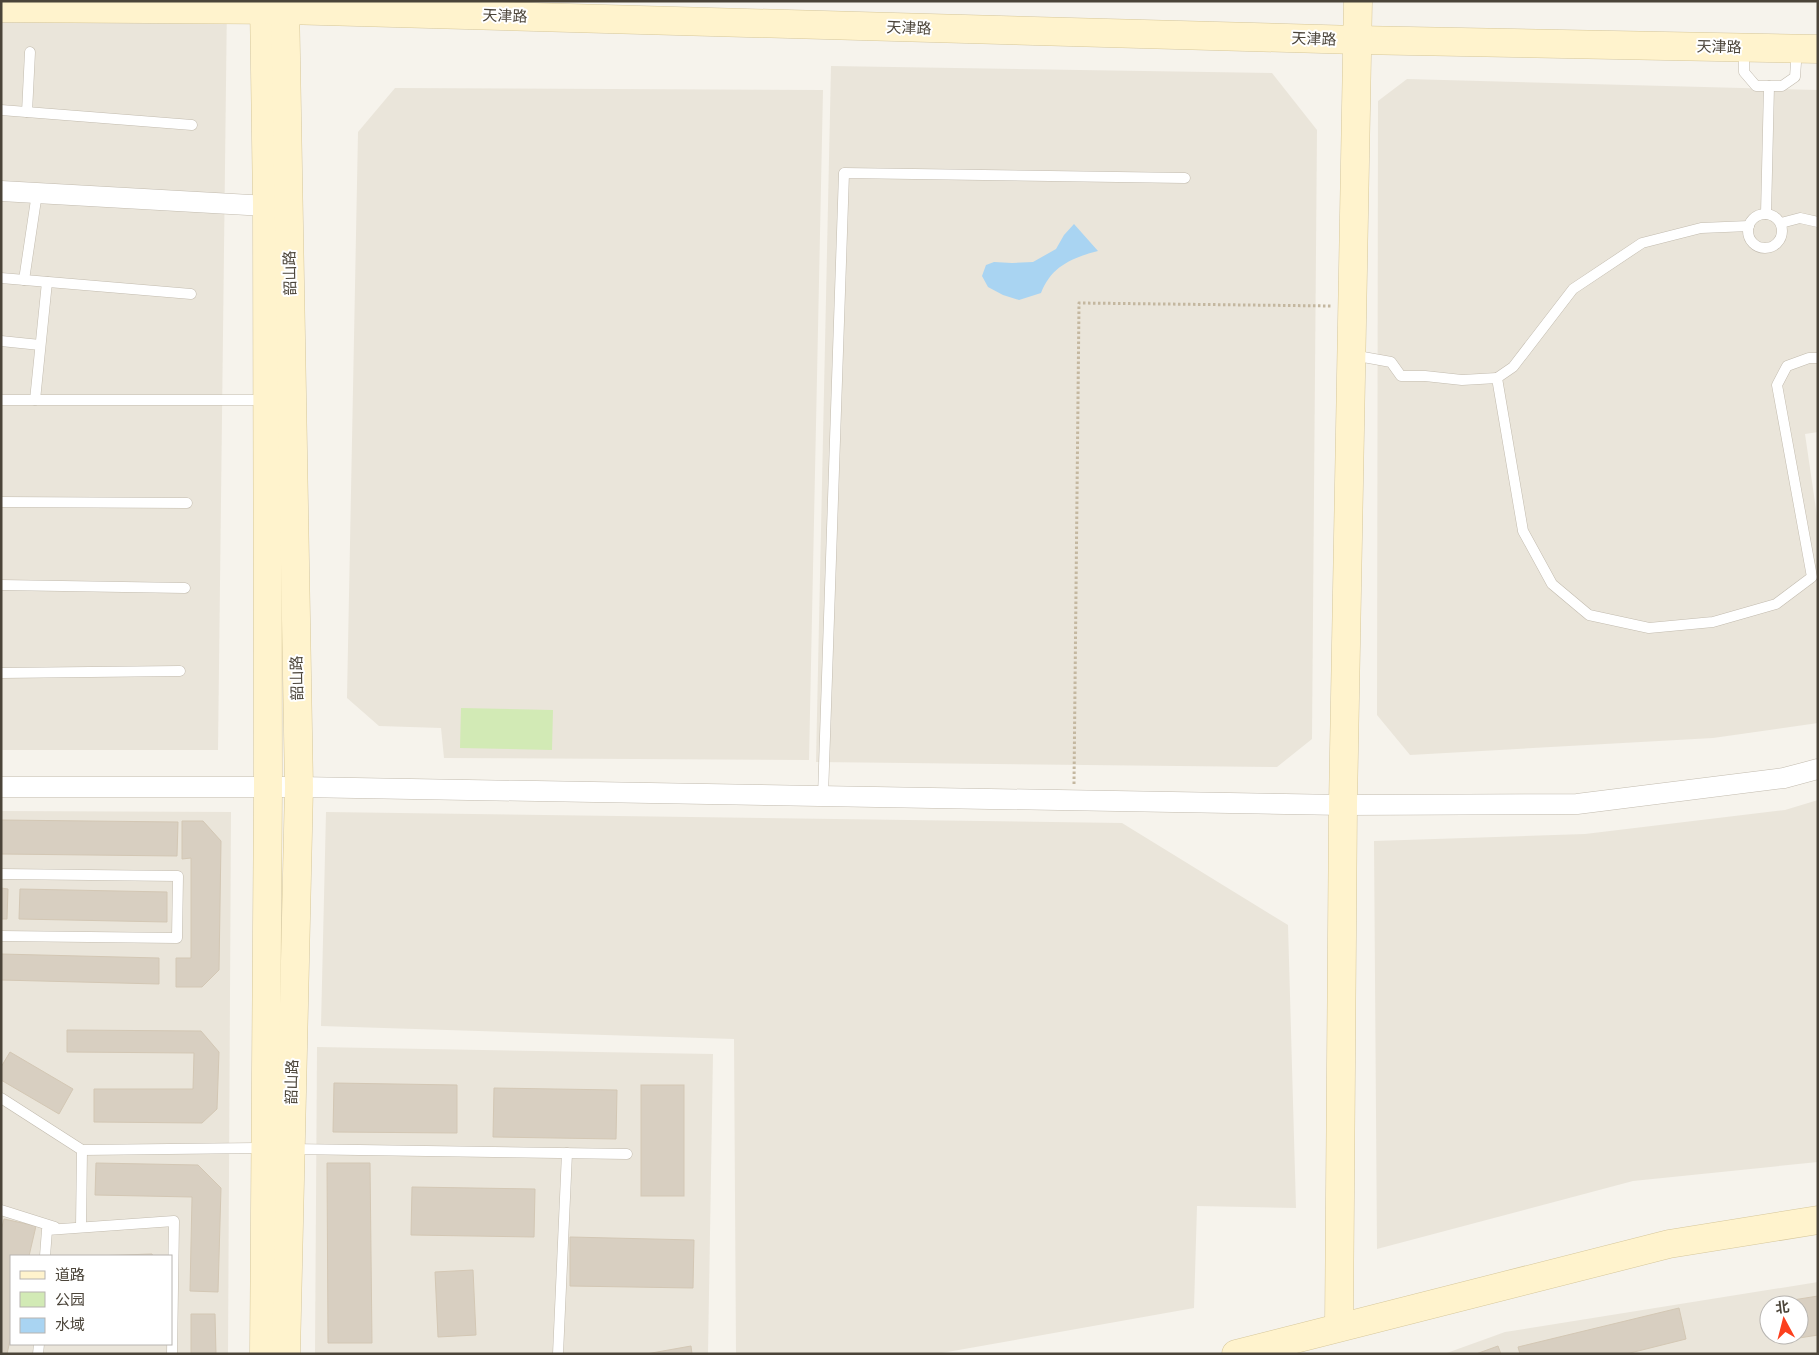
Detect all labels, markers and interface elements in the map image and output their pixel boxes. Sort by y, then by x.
street label: 天津路 [482,6,528,26]
street label: 天津路 [886,18,932,38]
street label: 天津路 [1291,29,1337,49]
street label: 天津路 [1696,38,1742,56]
street label: 韶山路 [281,250,299,296]
street label: 韶山路 [288,655,306,701]
street label: 韶山路 [283,1059,301,1105]
legend [10,1255,172,1345]
text: 道路 [55,1266,85,1284]
text: 公园 [55,1291,85,1309]
north arrow [1759,1295,1809,1345]
text: 北 [1774,1298,1790,1317]
text: 水域 [55,1316,85,1334]

